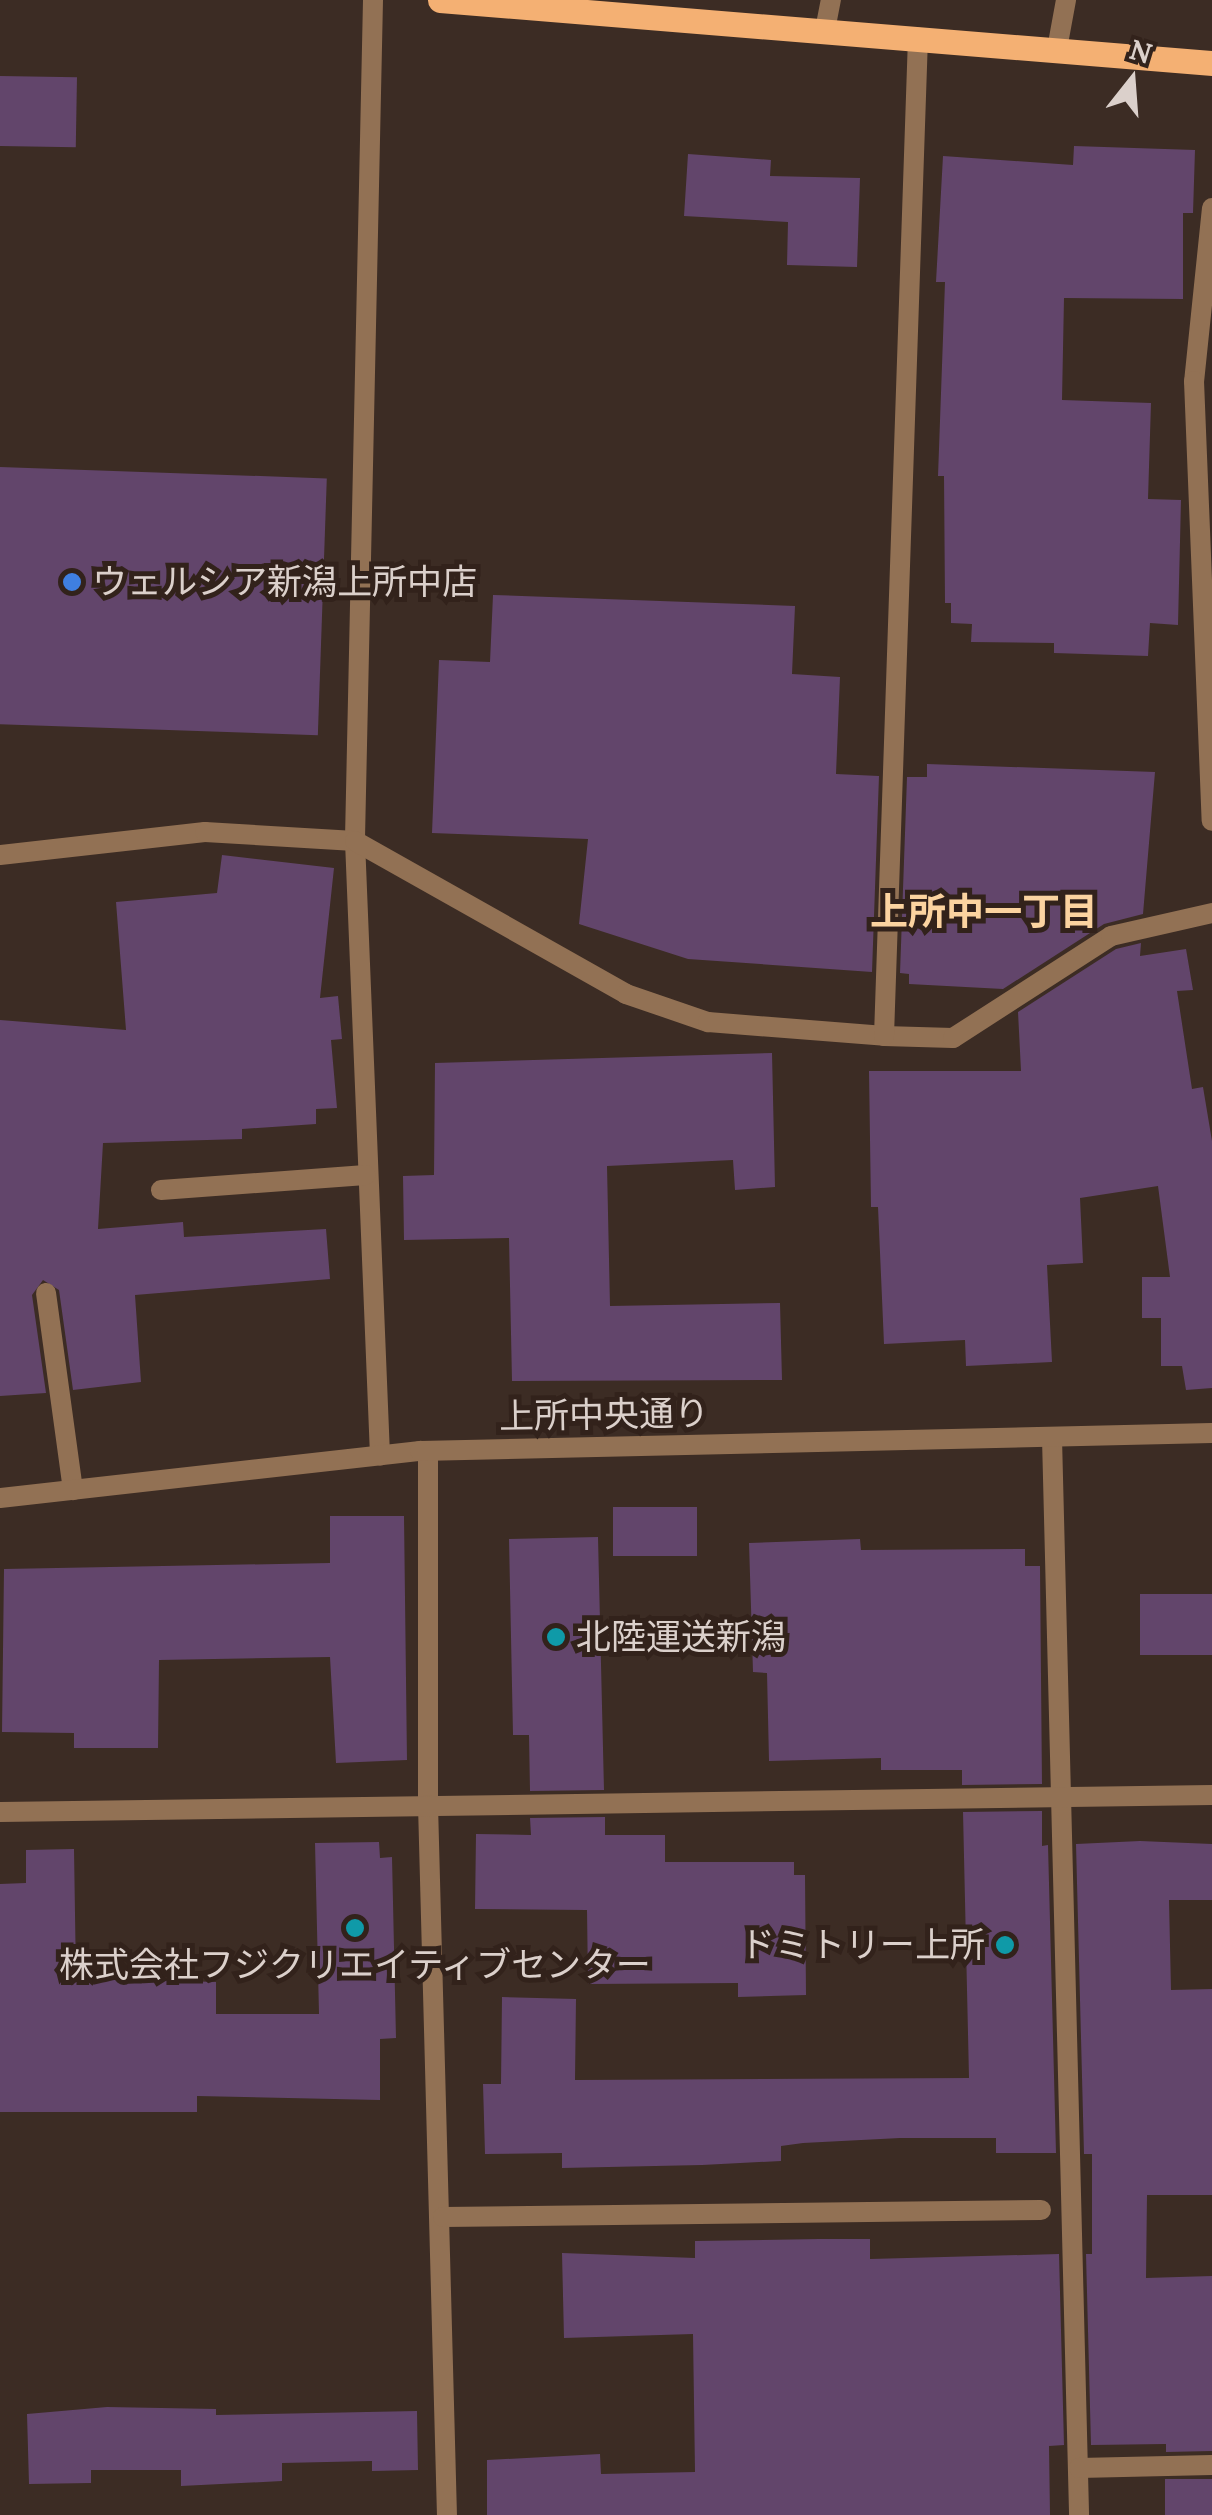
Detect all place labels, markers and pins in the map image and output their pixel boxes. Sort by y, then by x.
place label: ウェルシア新潟上所中店 [92,561,477,603]
marker: ウェルシア新潟上所中店 [61,571,83,593]
place label: 北陸運送新潟 [576,1616,786,1658]
marker: 北陸運送新潟 [545,1626,567,1648]
marker: 株式会社フジクリエイティブセンター [344,1917,366,1939]
place label: ドミトリー上所 [740,1924,985,1966]
marker: ドミトリー上所 [994,1934,1016,1956]
place label: 株式会社フジクリエイティブセンター [58,1944,652,1986]

